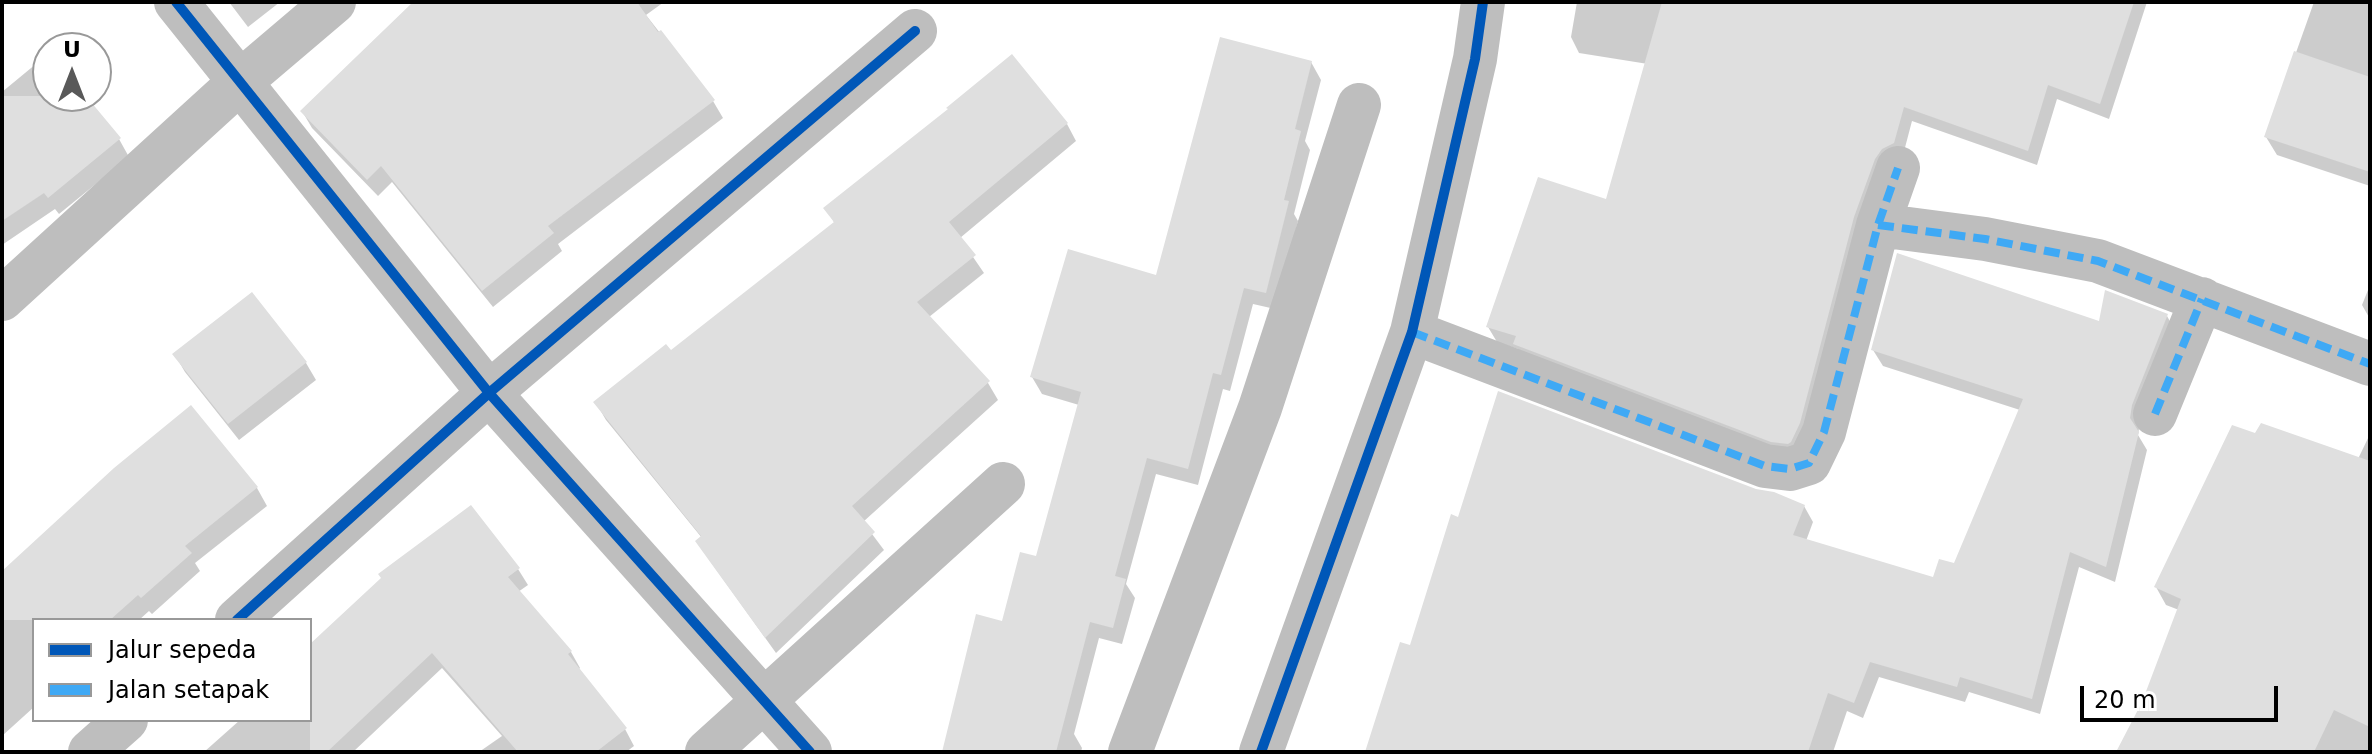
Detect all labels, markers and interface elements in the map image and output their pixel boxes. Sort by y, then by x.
north arrow [32,32,112,112]
text: U [63,37,81,62]
legend [32,618,312,722]
text: Jalur sepeda [108,636,256,664]
scale bar [2084,670,2282,720]
text: Jalan setapak [108,676,269,704]
text: 20 m [2094,686,2156,714]

